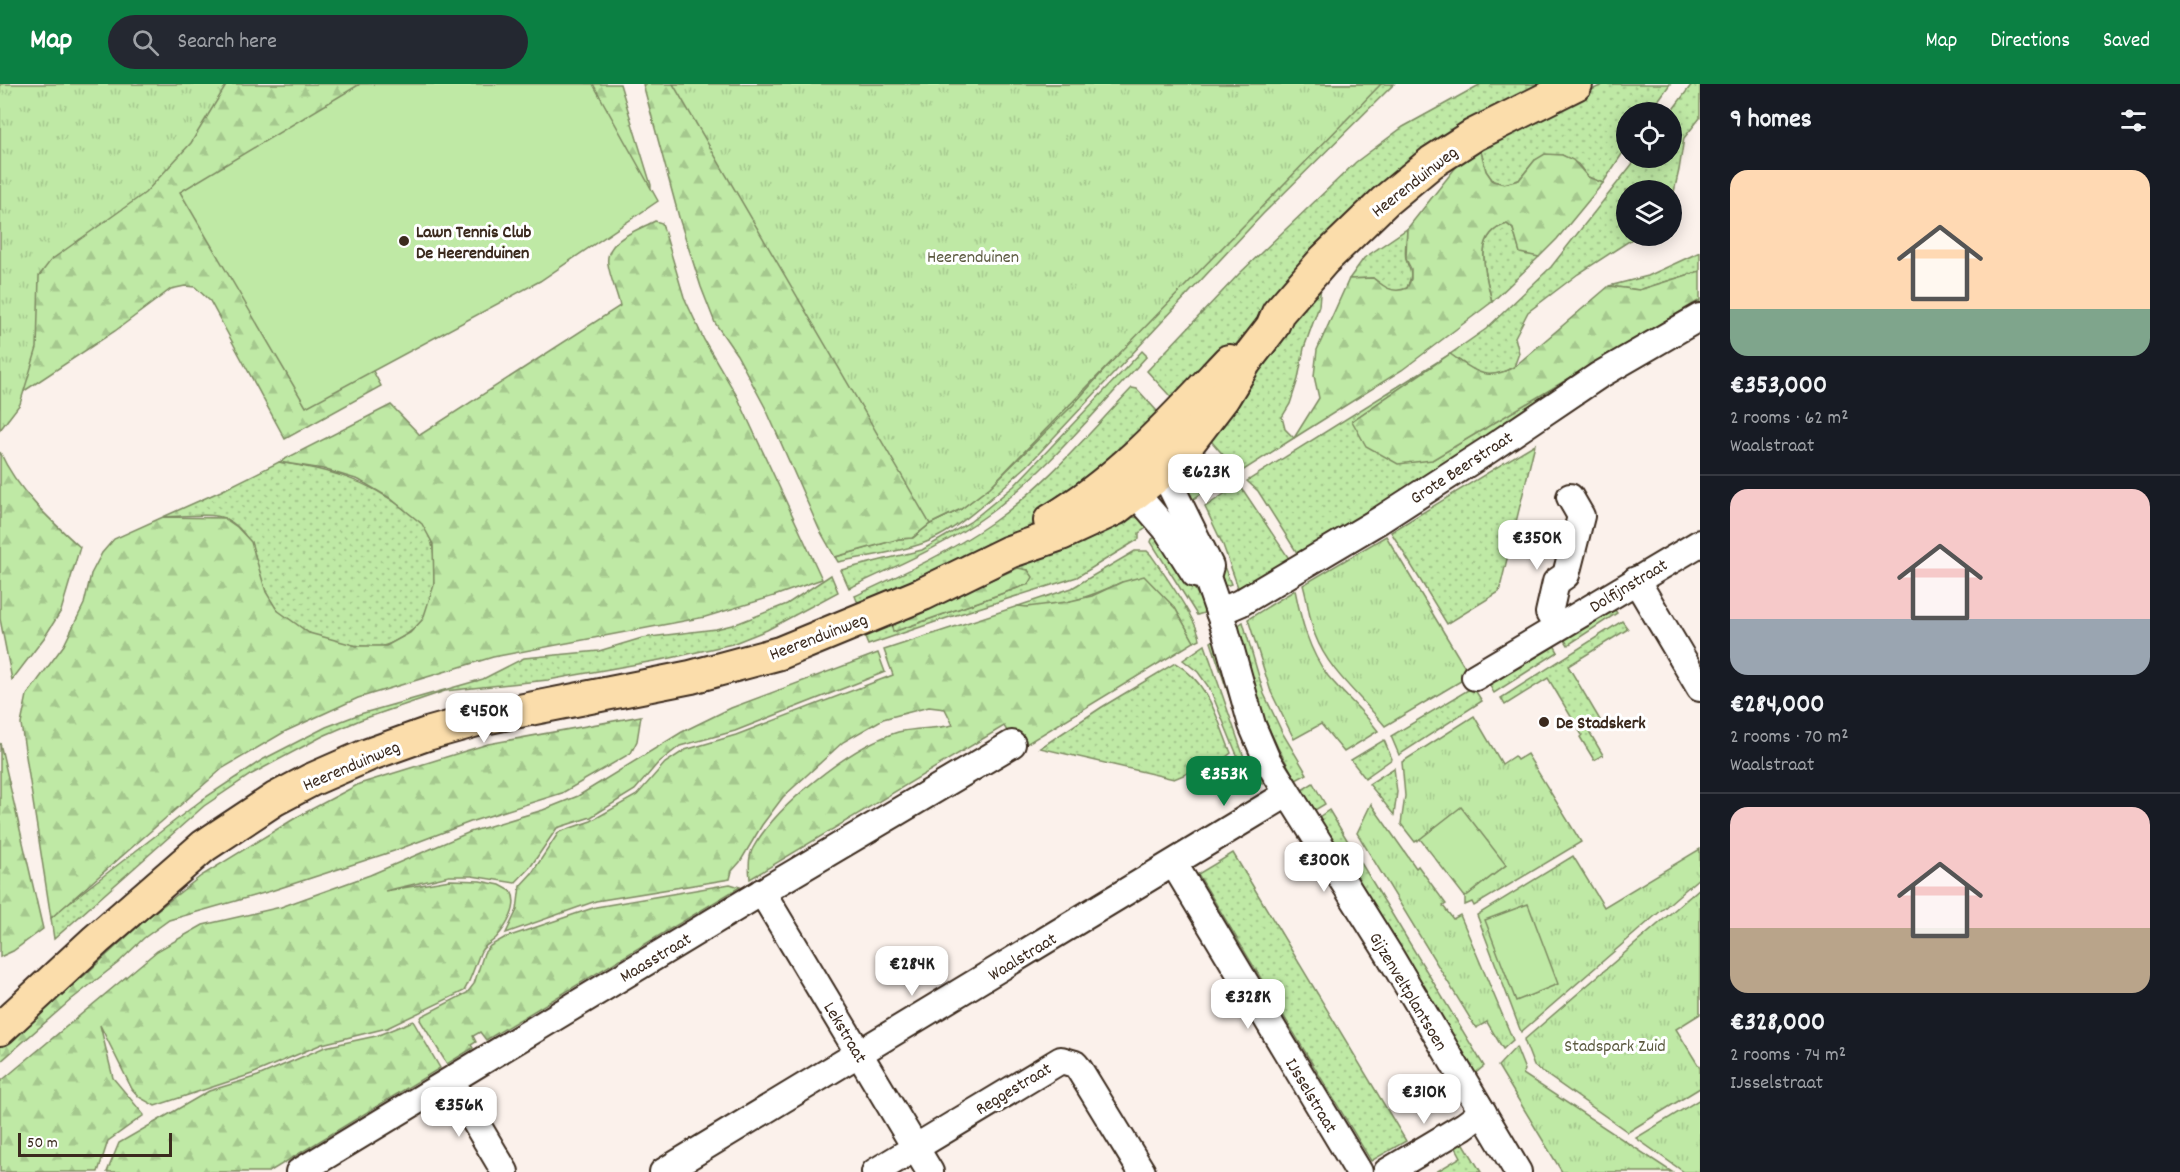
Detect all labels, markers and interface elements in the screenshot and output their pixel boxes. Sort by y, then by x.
search box [108,15,528,69]
text: Map [30,22,72,62]
icon: search [129,26,162,59]
text: Search here [177,27,277,58]
text: Map [1926,27,1957,57]
text: Directions [1990,27,2070,57]
text: Saved [2103,27,2150,57]
map controls [1616,102,1682,246]
button: locate [1616,102,1682,168]
text: 9 homes [1730,102,1812,139]
icon: filters [2117,104,2150,137]
street label: Heerenduinweg [1367,141,1464,225]
button: layers [1616,180,1682,246]
icon: home [1886,209,1994,317]
place label: Lawn Tennis Club De Heerenduinen [416,221,532,267]
marker: Lawn Tennis Club De Heerenduinen [397,234,411,248]
park label: Heerenduinen [927,246,1019,271]
text: €353,000 [1730,368,1827,405]
text: 2 rooms · 62 m² [1730,405,1849,433]
street label: Grote Beerstraat [1406,426,1519,512]
text: Waalstraat [1730,433,1814,461]
pin: €623K [1164,454,1248,505]
text: €623K [1182,459,1230,487]
pin: €350K [1495,520,1579,571]
text: €350K [1512,525,1562,553]
icon: home [1886,528,1994,636]
street label: Dolfijnstraat [1585,554,1673,620]
street label: Heerenduinweg [766,608,872,668]
text: €284,000 [1730,687,1825,724]
pin: €450K [442,693,526,744]
text: €450K [460,698,508,726]
place label: De Stadskerk [1556,712,1646,737]
marker: De Stadskerk [1537,715,1551,729]
text: 2 rooms · 70 m² [1730,724,1849,752]
street label: Heerenduinweg [300,736,404,799]
text: Waalstraat [1730,752,1814,780]
pin: €353K [1182,756,1266,807]
text: €353K [1200,761,1248,789]
pin: €300K [1282,842,1366,893]
icon: home [1886,846,1994,954]
text: €300K [1298,847,1350,875]
street label: Maasstraat [616,928,697,990]
street label: Waalstraat [984,928,1063,988]
street label: Gijzenveltplantsoen [1362,928,1452,1056]
pin: €284K [870,946,954,997]
text: €284K [889,951,935,979]
pin: €328K [1206,979,1290,1030]
text: €328K [1225,984,1271,1012]
street label: Lekstraat [816,998,872,1069]
text: €328,000 [1730,1005,1825,1042]
park label: Stadspark Zuid [1564,1035,1666,1060]
text: 2 rooms · 74 m² [1730,1042,1846,1070]
street label: IJsselstraat [1278,1054,1342,1139]
street label: Reggestraat [972,1057,1057,1123]
text: IJsselstraat [1730,1070,1823,1098]
pin: €310K [1382,1074,1466,1125]
text: €310K [1402,1079,1446,1107]
pin: €356K [417,1087,501,1138]
text: €356K [435,1092,483,1120]
scale bar [18,1130,172,1158]
text: 50 m [27,1132,58,1155]

